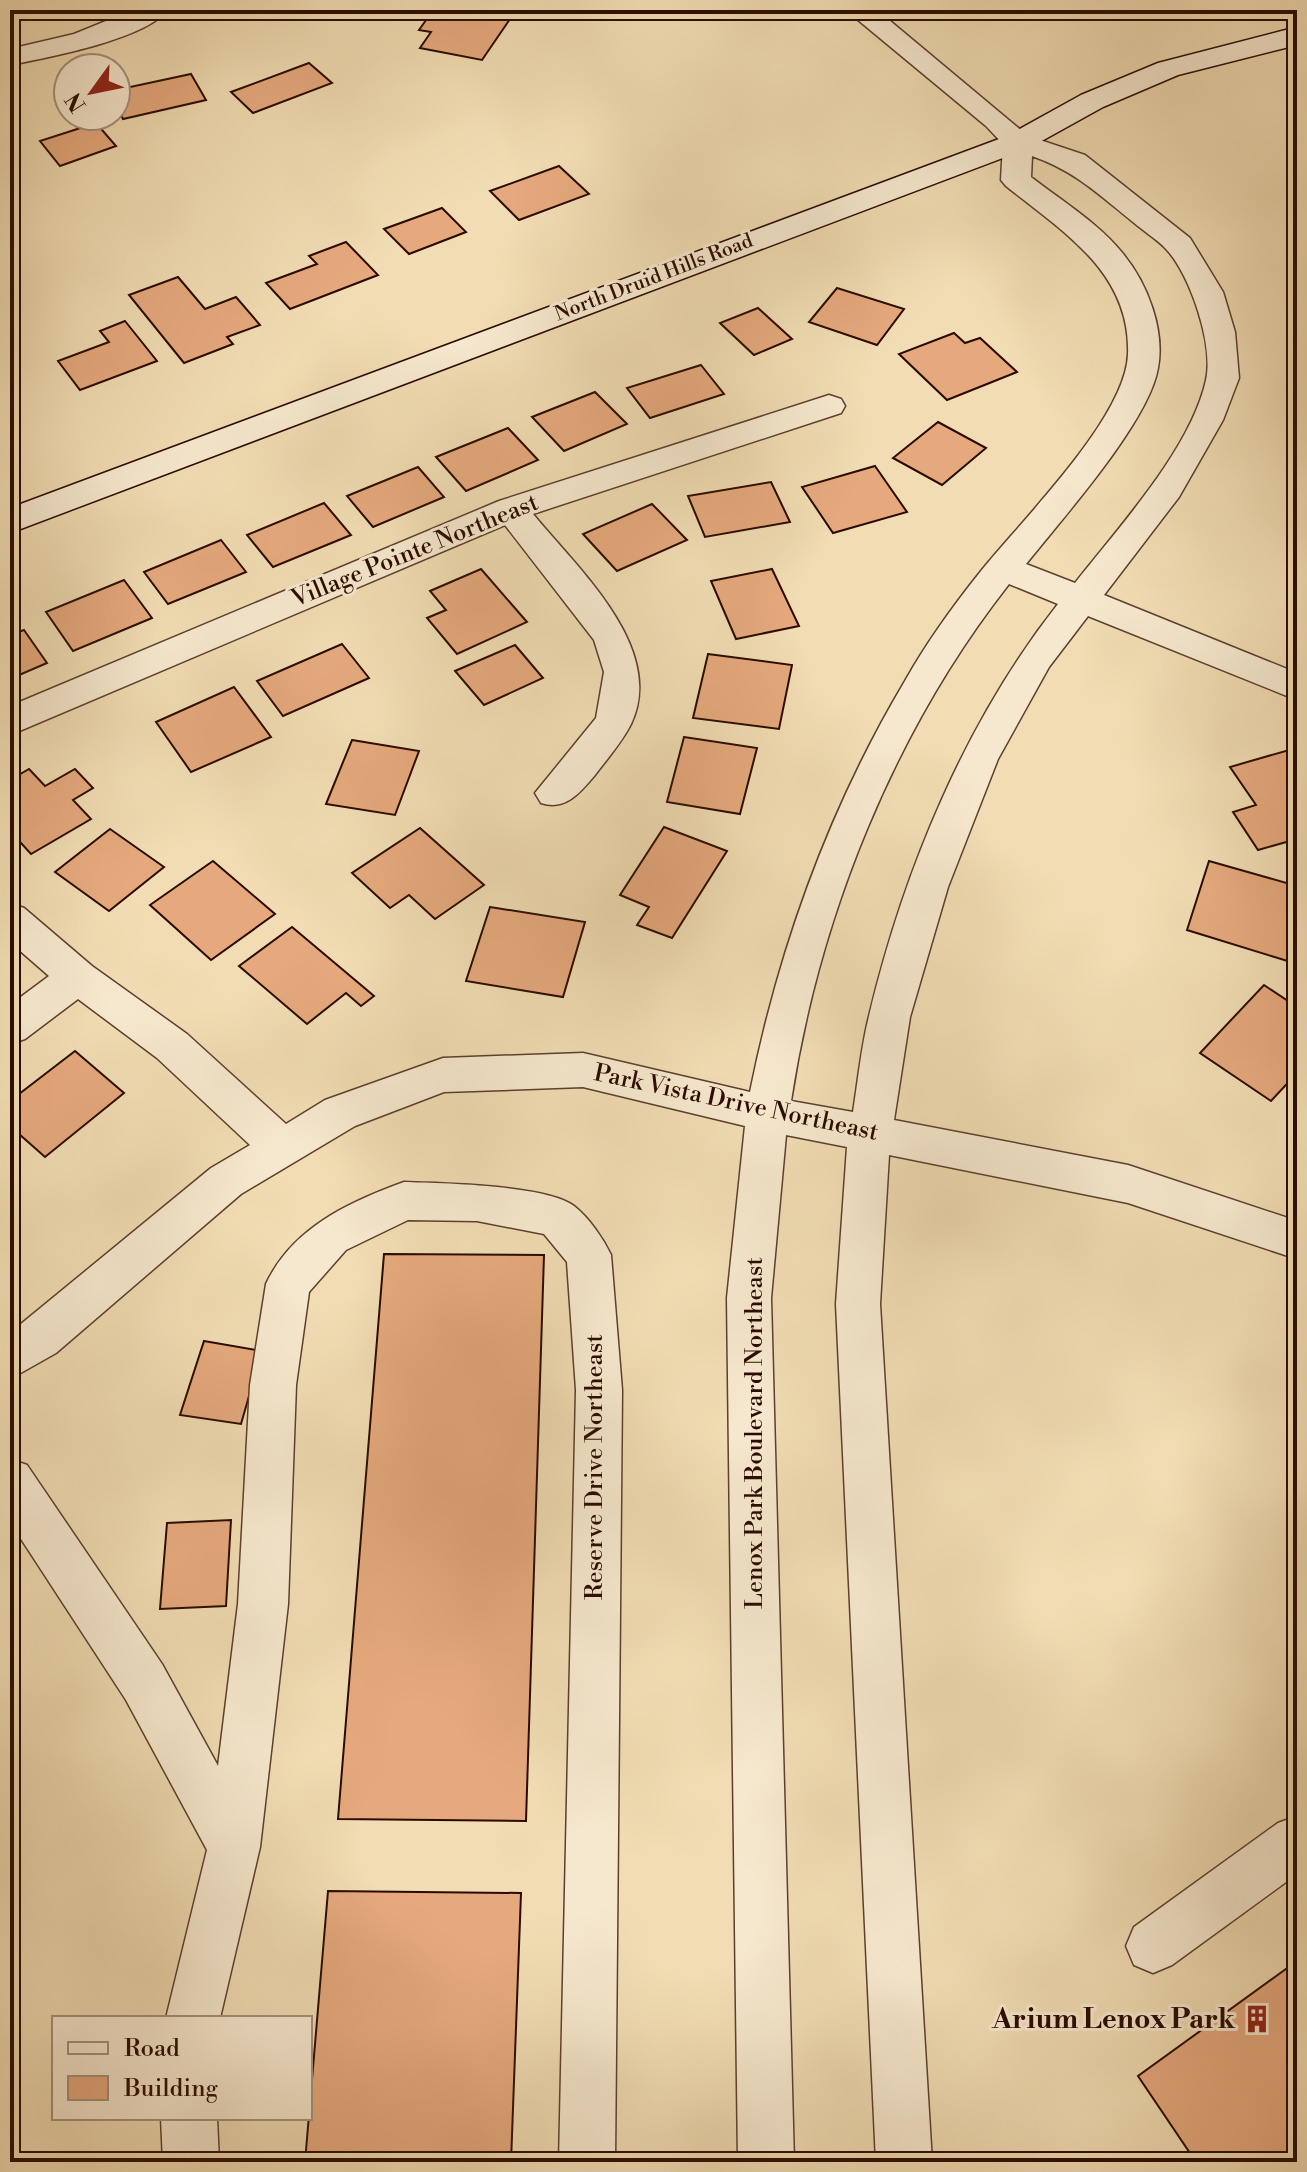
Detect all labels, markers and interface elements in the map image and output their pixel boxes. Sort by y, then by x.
north arrow [52,52,132,132]
text: N [60,87,93,117]
street label: North Druid Hills Road [551,228,757,327]
street label: Village Pointe Northeast [286,487,543,615]
street label: Park Vista Drive Northeast [591,1058,881,1148]
street label: Lenox Park Boulevard Northeast [740,1257,770,1609]
street label: Reserve Drive Northeast [580,1334,610,1600]
place label: Arium Lenox Park [991,2002,1236,2037]
building icon: Arium Lenox Park [1242,2004,1272,2034]
legend [52,2016,312,2120]
text: Road [124,2034,180,2064]
text: Building [123,2074,218,2104]

